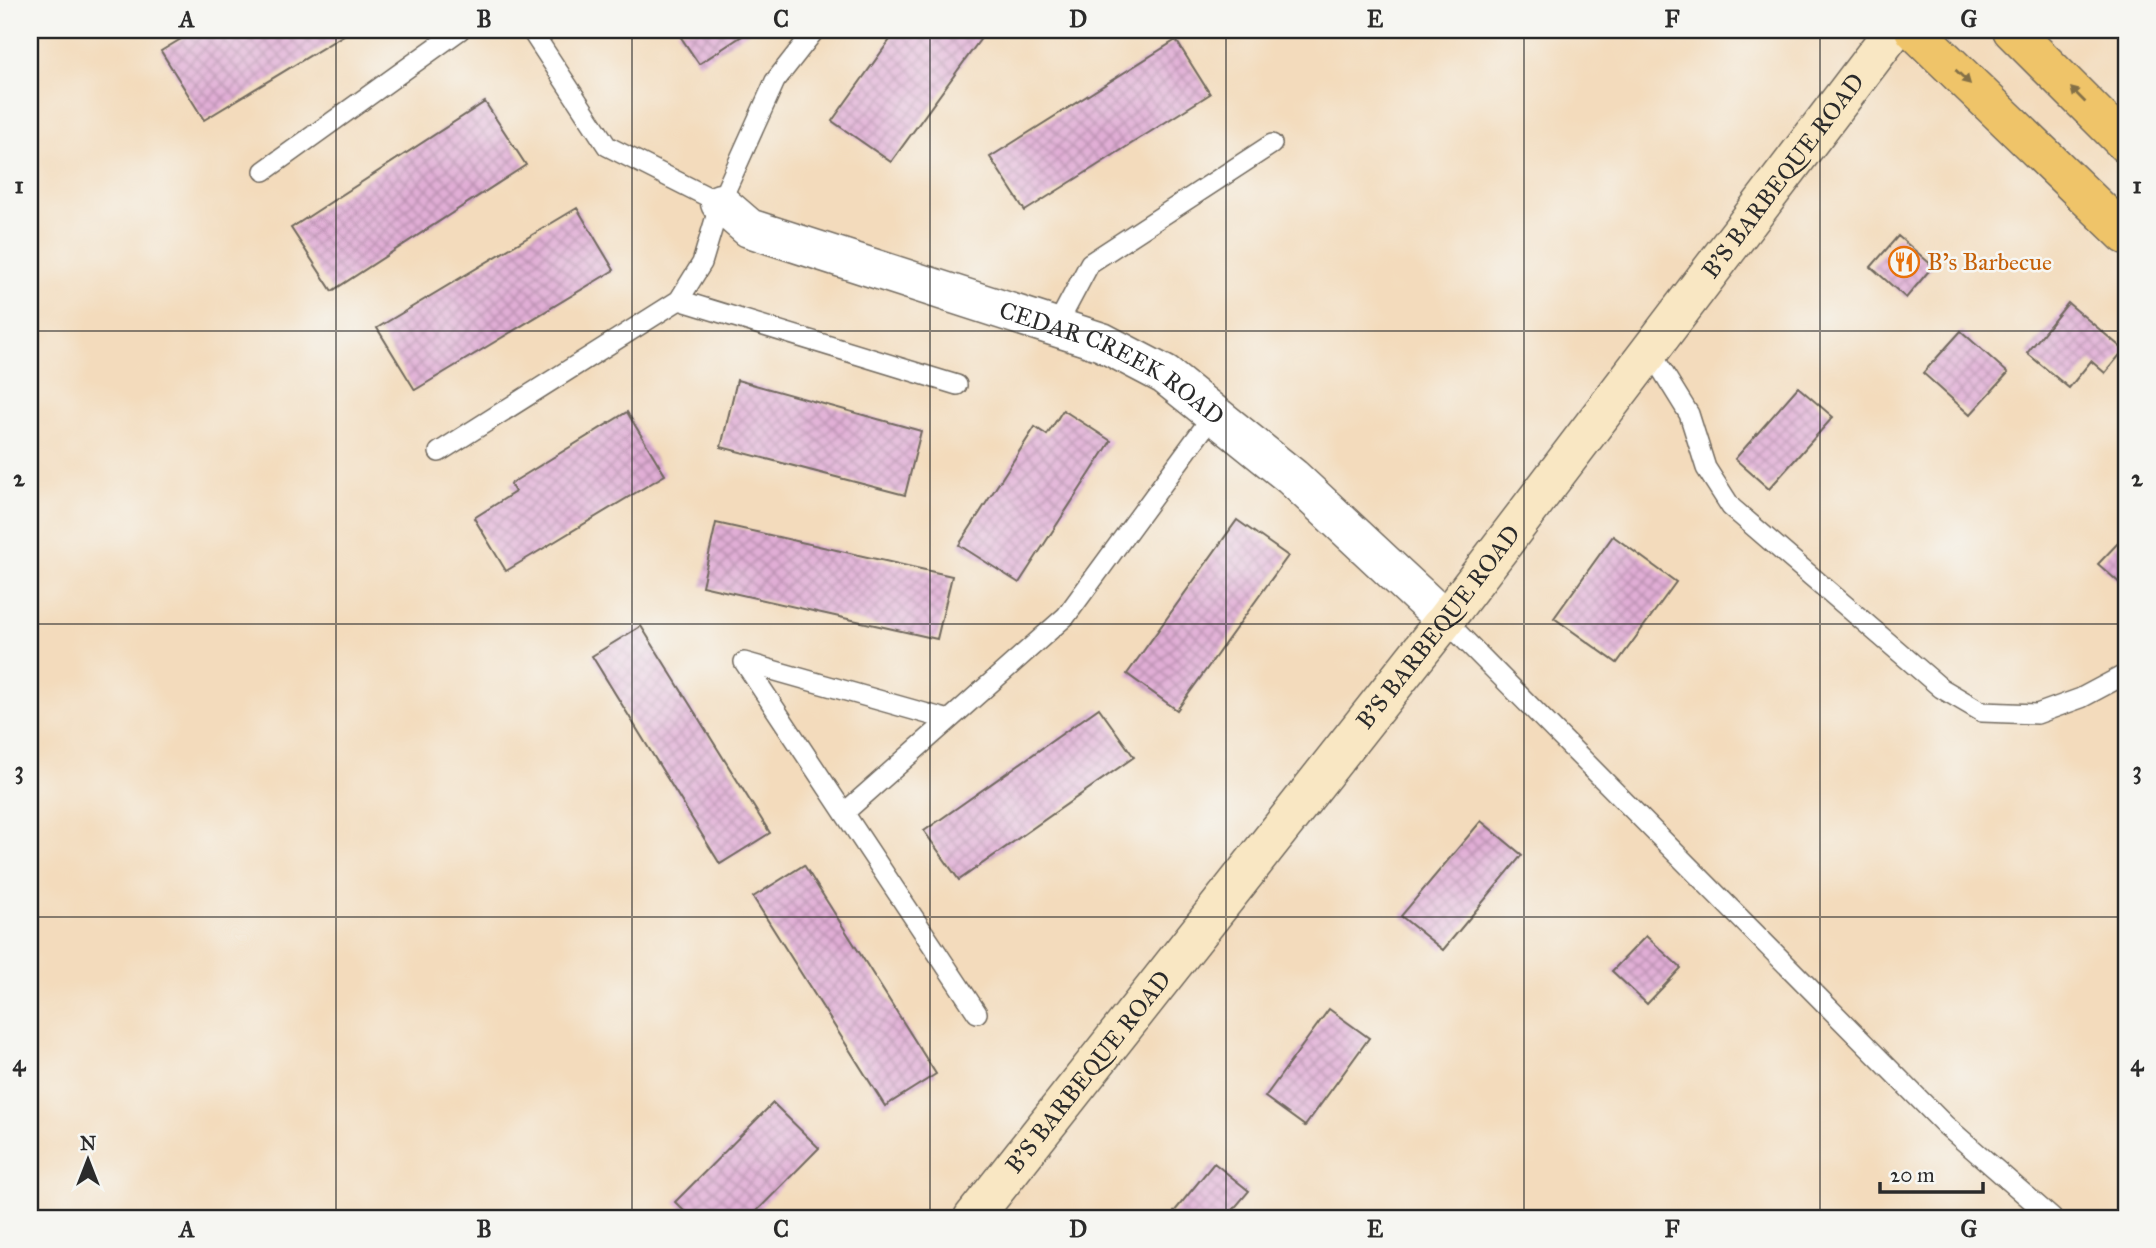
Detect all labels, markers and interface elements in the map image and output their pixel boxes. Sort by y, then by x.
text: A [177,5,195,33]
text: B [476,5,492,33]
text: C [773,5,789,33]
text: D [1069,5,1087,33]
text: E [1367,5,1384,33]
text: F [1664,5,1680,33]
text: G [1961,5,1978,33]
street label: B'S BARBEQUE ROAD [1695,67,1871,284]
one-way arrow [1954,69,1971,85]
one-way arrow [2070,88,2087,104]
text: 1 [14,171,24,199]
text: 1 [2132,171,2142,199]
restaurant icon: B's Barbecue [1887,245,1921,279]
place label: B's Barbecue [1927,247,2052,277]
street label: CEDAR CREEK ROAD [995,295,1230,431]
text: 2 [13,464,25,492]
text: 2 [2131,464,2143,492]
street label: B'S BARBEQUE ROAD [1350,519,1527,735]
text: 3 [14,756,24,785]
text: 3 [2132,756,2142,785]
street label: B'S BARBEQUE ROAD [999,965,1177,1179]
text: 4 [13,1049,27,1077]
text: 4 [2131,1049,2145,1077]
north arrow [52,1126,122,1196]
text: N [80,1132,96,1155]
scale bar [1880,1150,1983,1194]
text: 20 m [1890,1162,1935,1188]
text: A [177,1215,195,1243]
text: B [476,1215,492,1243]
text: C [773,1215,789,1243]
text: D [1069,1215,1087,1243]
text: E [1367,1215,1384,1243]
text: F [1664,1215,1680,1243]
text: G [1961,1215,1978,1243]

